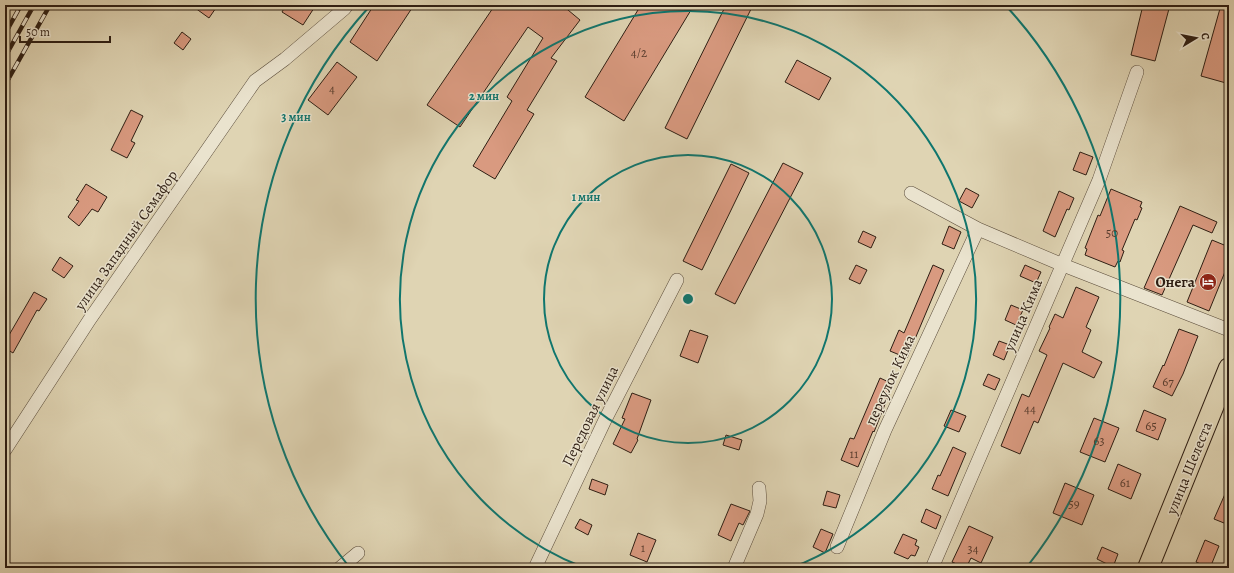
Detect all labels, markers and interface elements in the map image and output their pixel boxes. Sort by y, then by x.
scale bar [20,18,110,44]
north arrow [1176,18,1216,58]
text: 50 m [26,24,50,40]
text: С [1197,32,1213,41]
house number: 4/2 [631,44,647,61]
house number: 4 [329,80,335,97]
text: 2 мин [469,88,499,104]
text: 3 мин [281,109,311,125]
street label: улица Западный Семафор [69,166,182,315]
text: 1 мин [572,189,600,205]
house number: 50 [1106,224,1118,241]
place label: Онега [1155,272,1196,292]
hotel icon: Онега [1198,272,1218,292]
street label: улица Кима [998,276,1047,355]
centre of rings [681,292,695,306]
street label: переулок Кима [860,331,920,429]
street label: Передовая улица [557,362,623,470]
house number: 67 [1162,373,1174,390]
house number: 44 [1024,400,1036,417]
house number: 65 [1145,417,1157,434]
street label: улица Шелеста [1161,419,1217,518]
house number: 63 [1093,432,1105,449]
house number: 11 [850,445,859,462]
house number: 61 [1120,474,1131,491]
house number: 59 [1068,495,1080,512]
house number: 1 [641,539,646,556]
house number: 34 [967,540,979,557]

